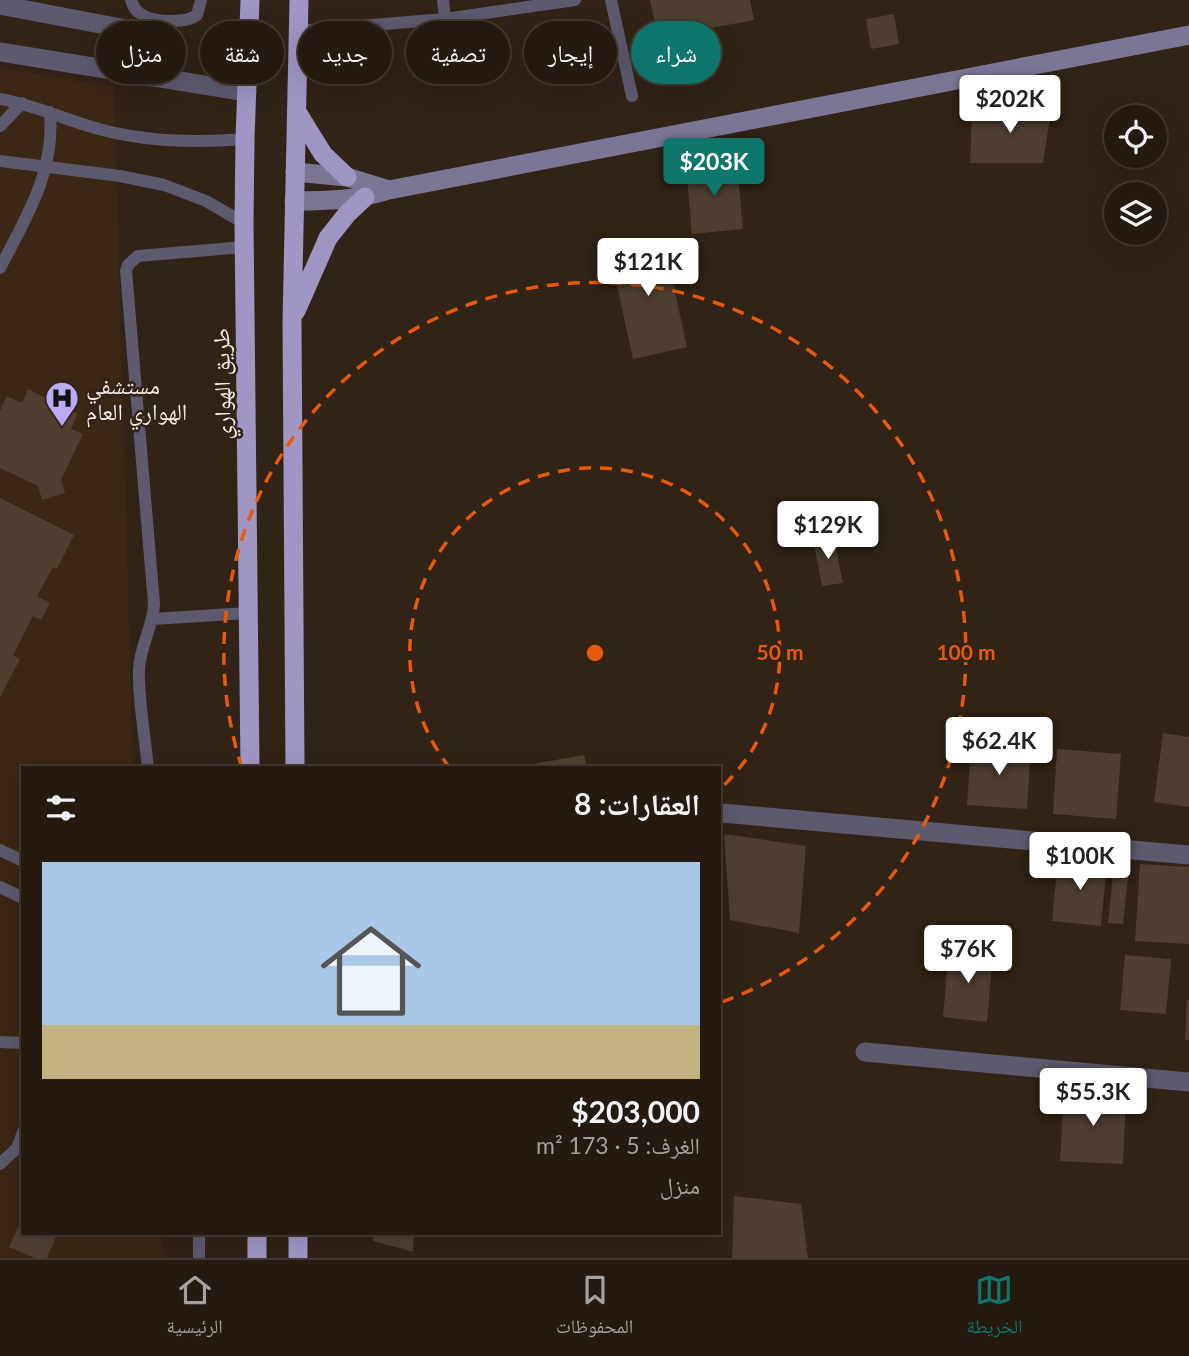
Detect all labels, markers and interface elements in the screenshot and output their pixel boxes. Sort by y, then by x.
chip: منزل [96,21,186,84]
chip: شقة [200,21,284,84]
chip: جديد [298,21,392,84]
chip: تصفية [406,21,510,84]
chip: إيجار [524,21,617,84]
chip: شراء [631,21,721,84]
pin: $202K [961,76,1059,135]
text: $202K [975,84,1045,112]
map controls [1104,105,1167,245]
button: locate [1104,105,1167,168]
pin: $203K [665,138,763,198]
text: $203K [679,147,749,175]
button: layers [1104,182,1167,245]
pin: $121K [599,238,697,298]
text: $121K [613,247,683,275]
street label: طريق الهواري [206,328,242,440]
place label: مستشفي الهواري العام [86,371,187,431]
hospital icon: مستشفي الهواري العام [43,379,81,428]
pin: $129K [779,502,877,561]
text: $129K [793,510,863,538]
text: 50 m [756,639,804,664]
text: 100 m [936,639,996,664]
centre of rings [583,641,607,665]
pin: $62.4K [942,718,1056,777]
text: $62.4K [962,726,1036,754]
text: العقارات: 8 [574,785,700,821]
icon: filters [42,789,80,827]
pin: $100K [1031,832,1129,892]
text: $100K [1045,841,1115,869]
icon: home [308,908,434,1034]
pin: $76K [927,926,1009,985]
text: $76K [940,934,996,962]
pin: $55.3K [1036,1068,1150,1128]
text: $55.3K [1056,1077,1130,1105]
text: $203,000 [571,1093,700,1129]
text: الغرف: 5 · 173 m² [536,1131,700,1159]
text: منزل [660,1171,700,1199]
tab: الرئيسية [167,1271,223,1345]
tab: المحفوظات [556,1271,633,1345]
tab: الخريطة [967,1271,1022,1345]

